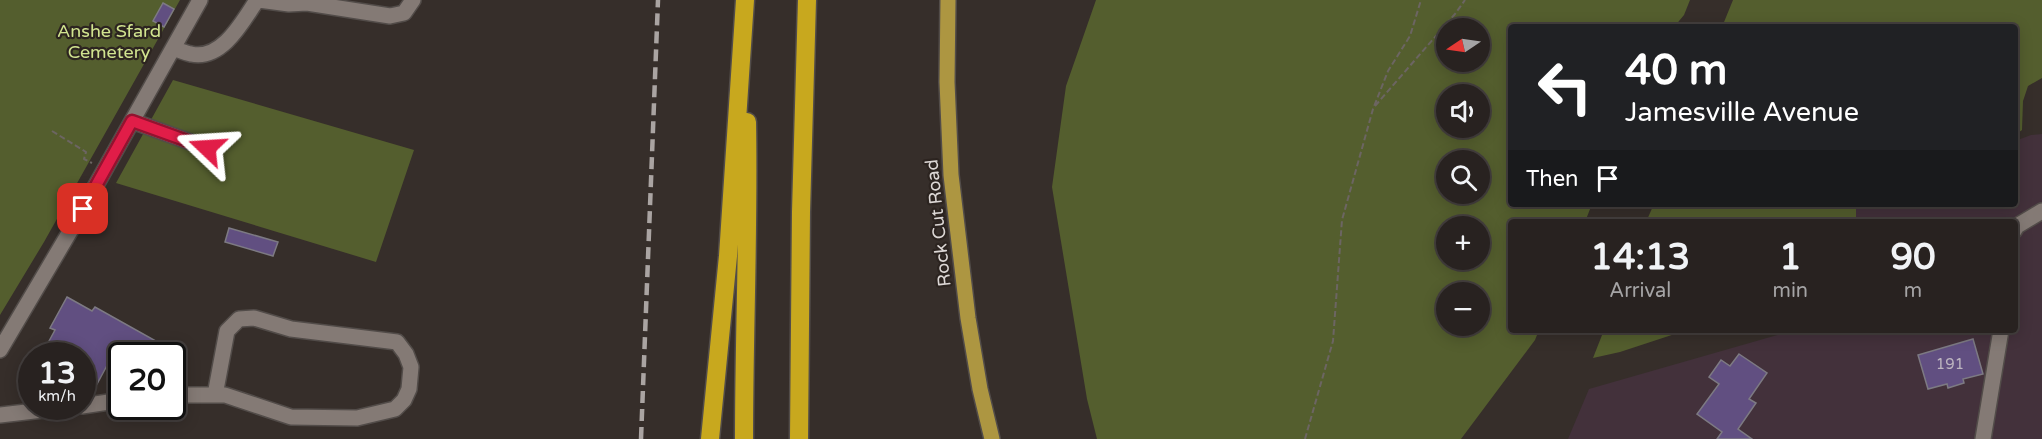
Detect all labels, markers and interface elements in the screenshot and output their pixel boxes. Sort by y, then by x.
north arrow [1436,18,1490,72]
map controls [1436,18,1490,336]
park label: Anshe Sfard Cemetery [57,20,161,63]
text: 40 m [1625,45,1727,96]
icon: left [1526,48,1604,126]
button: sound [1436,84,1490,138]
text: Jamesville Avenue [1625,96,1859,129]
position arrow [175,116,239,180]
button: search [1436,150,1490,204]
street label: Rock Cut Road [920,158,956,288]
icon: arrive [1591,162,1624,195]
text: Then [1526,166,1579,192]
pin [57,183,108,234]
icon: arrive [66,192,99,225]
button: + [1436,216,1490,270]
text: 14:13 [1590,236,1690,279]
text: 1 [1779,236,1802,279]
text: 90 [1890,236,1936,279]
text: Arrival [1609,279,1671,303]
text: min [1773,279,1808,303]
text: m [1904,279,1922,303]
button: − [1436,282,1490,336]
speed limit sign: 20 [108,342,186,420]
text: 13 [38,355,76,392]
house number: 191 [1936,355,1964,373]
text: km/h [38,387,76,405]

